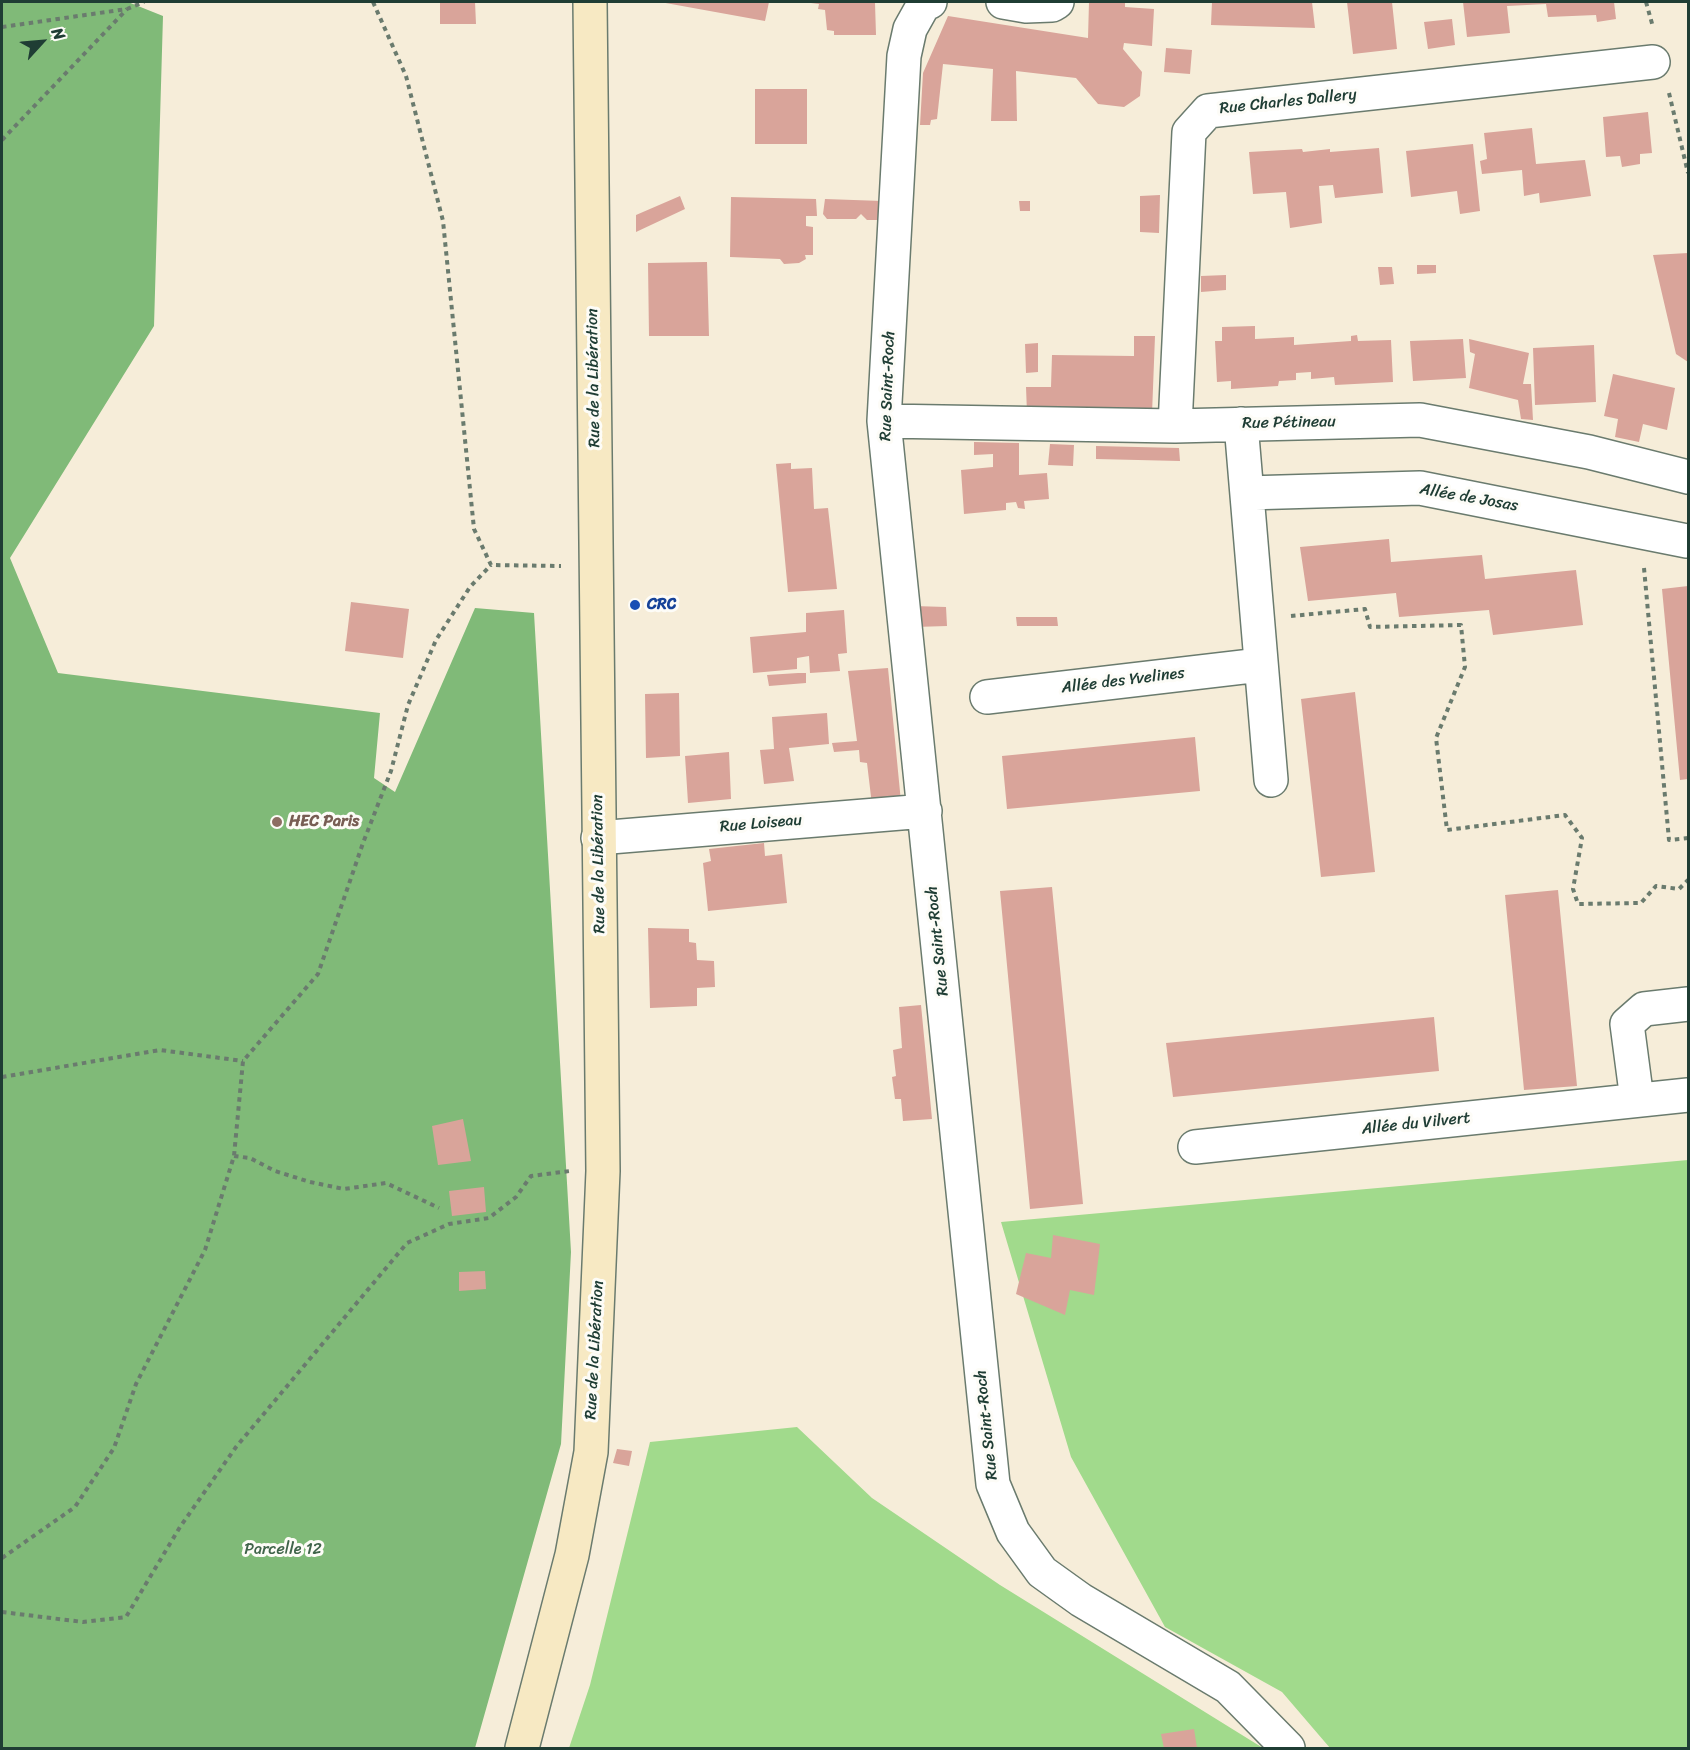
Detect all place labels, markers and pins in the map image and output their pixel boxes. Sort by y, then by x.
place label: CRC [647,595,676,615]
marker: CRC [628,598,642,612]
place label: HEC Paris [289,812,359,832]
marker: HEC Paris [270,815,284,829]

